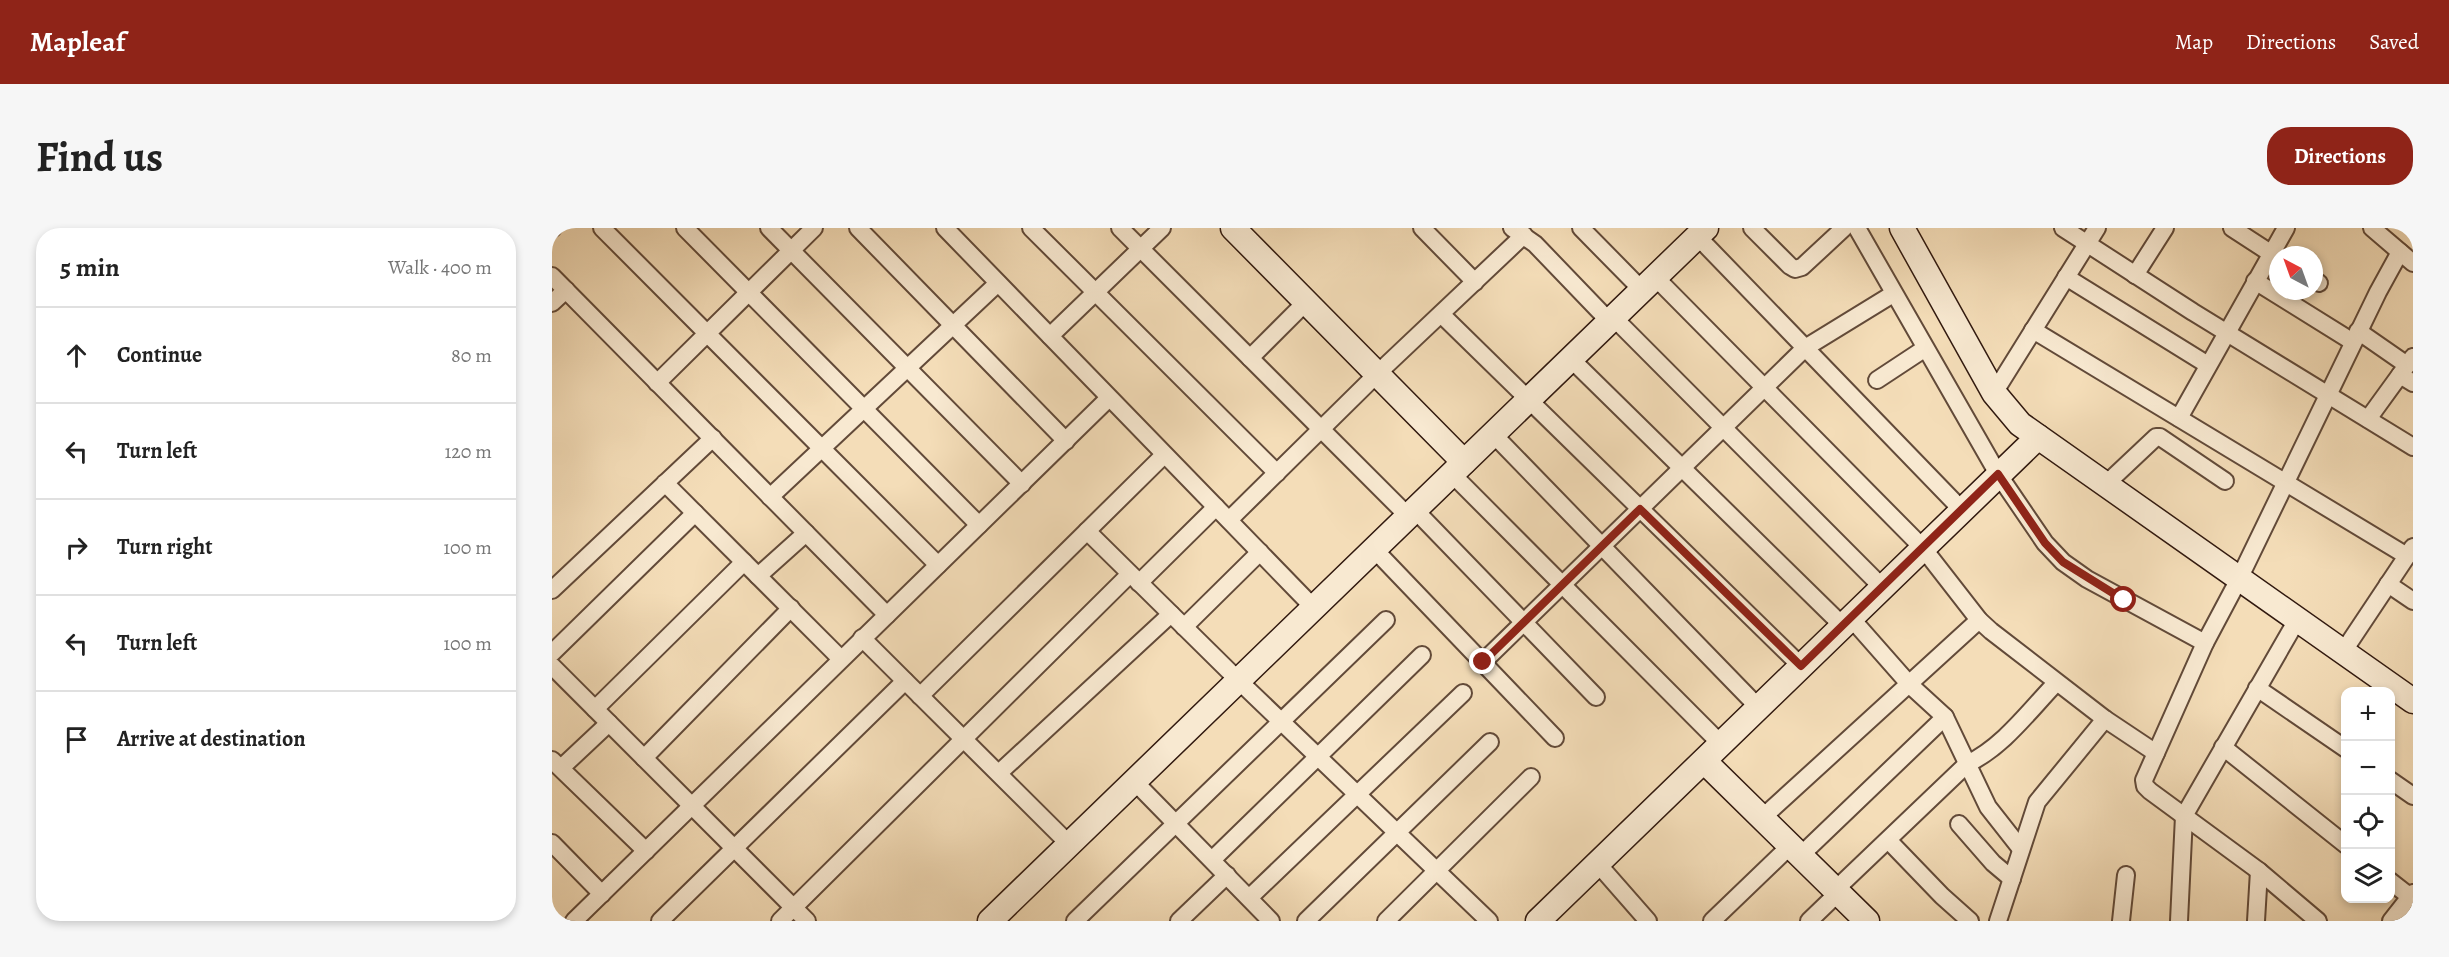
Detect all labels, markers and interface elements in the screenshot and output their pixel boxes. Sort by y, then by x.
text: Mapleaf [30,23,125,61]
text: Map [2175,28,2213,56]
text: Directions [2246,28,2336,56]
text: Saved [2369,28,2419,56]
button: Directions [2267,127,2413,185]
text: Find us [36,128,163,185]
north arrow [2269,246,2323,300]
text: 5 min [60,250,120,285]
text: Walk · 400 m [388,254,492,281]
icon: ahead [60,339,93,372]
text: Continue [117,340,202,370]
text: 80 m [451,342,492,369]
icon: left [60,435,93,468]
text: Turn left [117,436,197,466]
text: 120 m [444,438,492,465]
icon: right [60,531,93,564]
text: Turn right [117,532,213,562]
text: 100 m [443,534,492,561]
route start [2110,586,2136,612]
icon: left [60,627,93,660]
text: Turn left [117,628,197,658]
text: 100 m [443,630,492,657]
route end [1469,648,1495,674]
map controls [2341,687,2395,903]
button: + [2341,687,2395,741]
icon: arrive [60,723,93,756]
text: Arrive at destination [117,724,306,754]
button: − [2341,741,2395,795]
button: locate [2341,795,2395,849]
button: layers [2341,849,2395,903]

